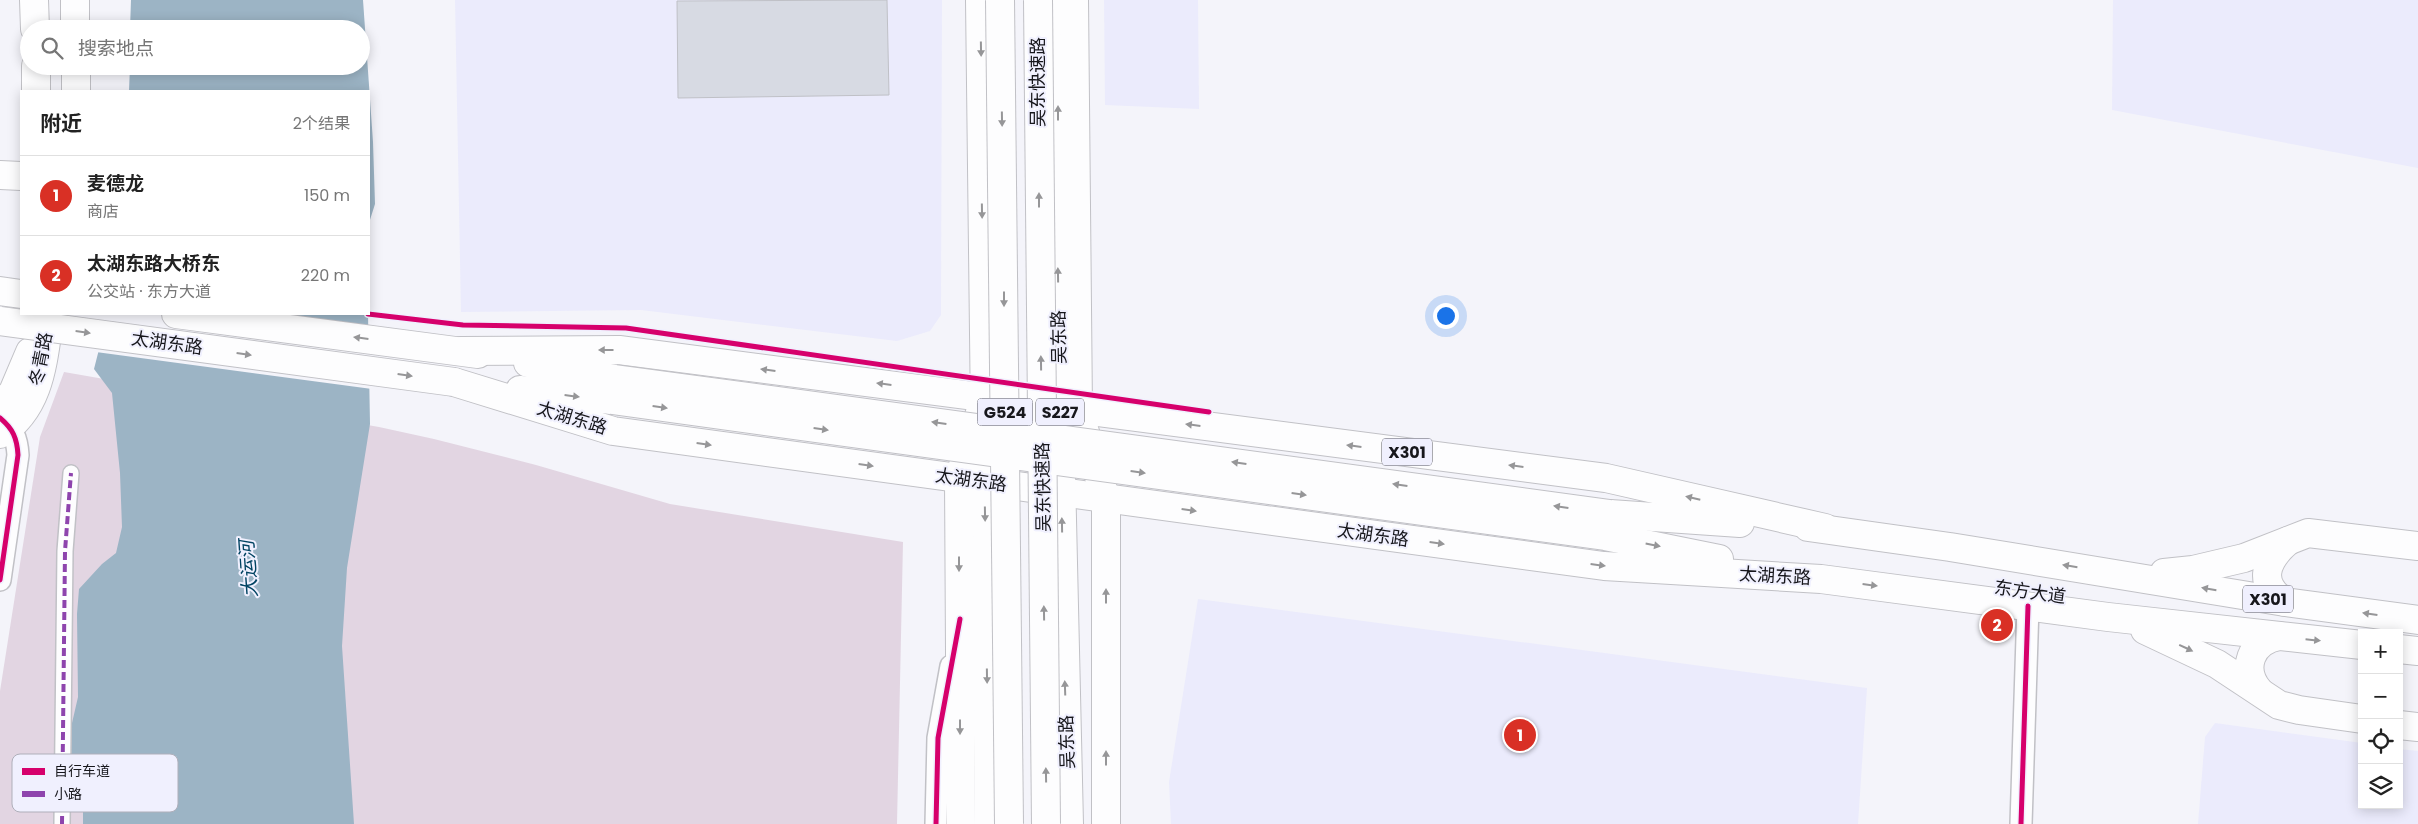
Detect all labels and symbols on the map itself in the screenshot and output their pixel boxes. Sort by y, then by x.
street label: 吴东快速路 [1025,37,1050,127]
one-way arrow [977,41,985,57]
one-way arrow [1054,105,1062,121]
one-way arrow [998,111,1006,127]
one-way arrow [1035,192,1043,208]
one-way arrow [979,203,987,219]
one-way arrow [1054,267,1062,283]
one-way arrow [1000,291,1008,307]
your location [1433,303,1459,329]
street label: 吴东路 [1046,310,1071,364]
street label: 太湖东路 [130,325,204,360]
one-way arrow [75,328,91,336]
street label: 冬青路 [23,330,58,388]
one-way arrow [353,334,369,342]
one-way arrow [598,346,614,354]
one-way arrow [236,350,252,358]
one-way arrow [1037,355,1045,371]
one-way arrow [759,365,775,373]
one-way arrow [397,371,413,379]
one-way arrow [876,380,892,388]
one-way arrow [564,392,580,400]
street label: 太湖东路 [534,395,610,440]
road number: G524 [978,398,1032,426]
road number: S227 [1036,398,1084,426]
one-way arrow [653,403,669,411]
one-way arrow [931,418,947,426]
one-way arrow [1185,421,1201,429]
one-way arrow [814,425,830,433]
road number: X301 [1382,438,1432,466]
one-way arrow [697,440,713,448]
one-way arrow [1346,441,1362,449]
street label: 吴东快速路 [1029,442,1056,532]
one-way arrow [1231,459,1247,467]
one-way arrow [858,462,874,470]
street label: 太湖东路 [934,462,1008,497]
one-way arrow [1507,462,1523,470]
one-way arrow [1131,468,1147,476]
one-way arrow [1392,481,1408,489]
one-way arrow [1292,490,1308,498]
one-way arrow [1685,494,1700,502]
one-way arrow [1553,503,1569,511]
one-way arrow [981,506,989,522]
one-way arrow [1181,506,1197,514]
one-way arrow [1058,517,1066,533]
street label: 太湖东路 [1336,517,1410,552]
water label: 大运河 [233,536,264,598]
one-way arrow [1429,540,1445,548]
one-way arrow [1645,542,1661,550]
one-way arrow [955,556,963,572]
one-way arrow [1590,561,1606,569]
street label: 太湖东路 [1738,561,1812,590]
one-way arrow [2062,561,2078,569]
street label: 东方大道 [1993,574,2067,609]
one-way arrow [1862,581,1878,589]
one-way arrow [2201,585,2217,593]
road number: X301 [2243,586,2293,612]
one-way arrow [1102,587,1110,603]
one-way arrow [1040,605,1048,621]
pin: 2 [1981,606,2013,644]
one-way arrow [2361,610,2377,618]
one-way arrow [2306,636,2322,644]
one-way arrow [2179,644,2193,652]
one-way arrow [983,668,991,684]
one-way arrow [1061,680,1069,696]
street label: 吴东路 [1053,715,1080,769]
pin: 1 [1504,716,1536,754]
one-way arrow [957,719,965,735]
one-way arrow [1102,750,1110,766]
legend [12,754,178,812]
text: 自行车道 [54,761,110,781]
one-way arrow [1042,767,1050,783]
text: 小路 [54,784,82,804]

